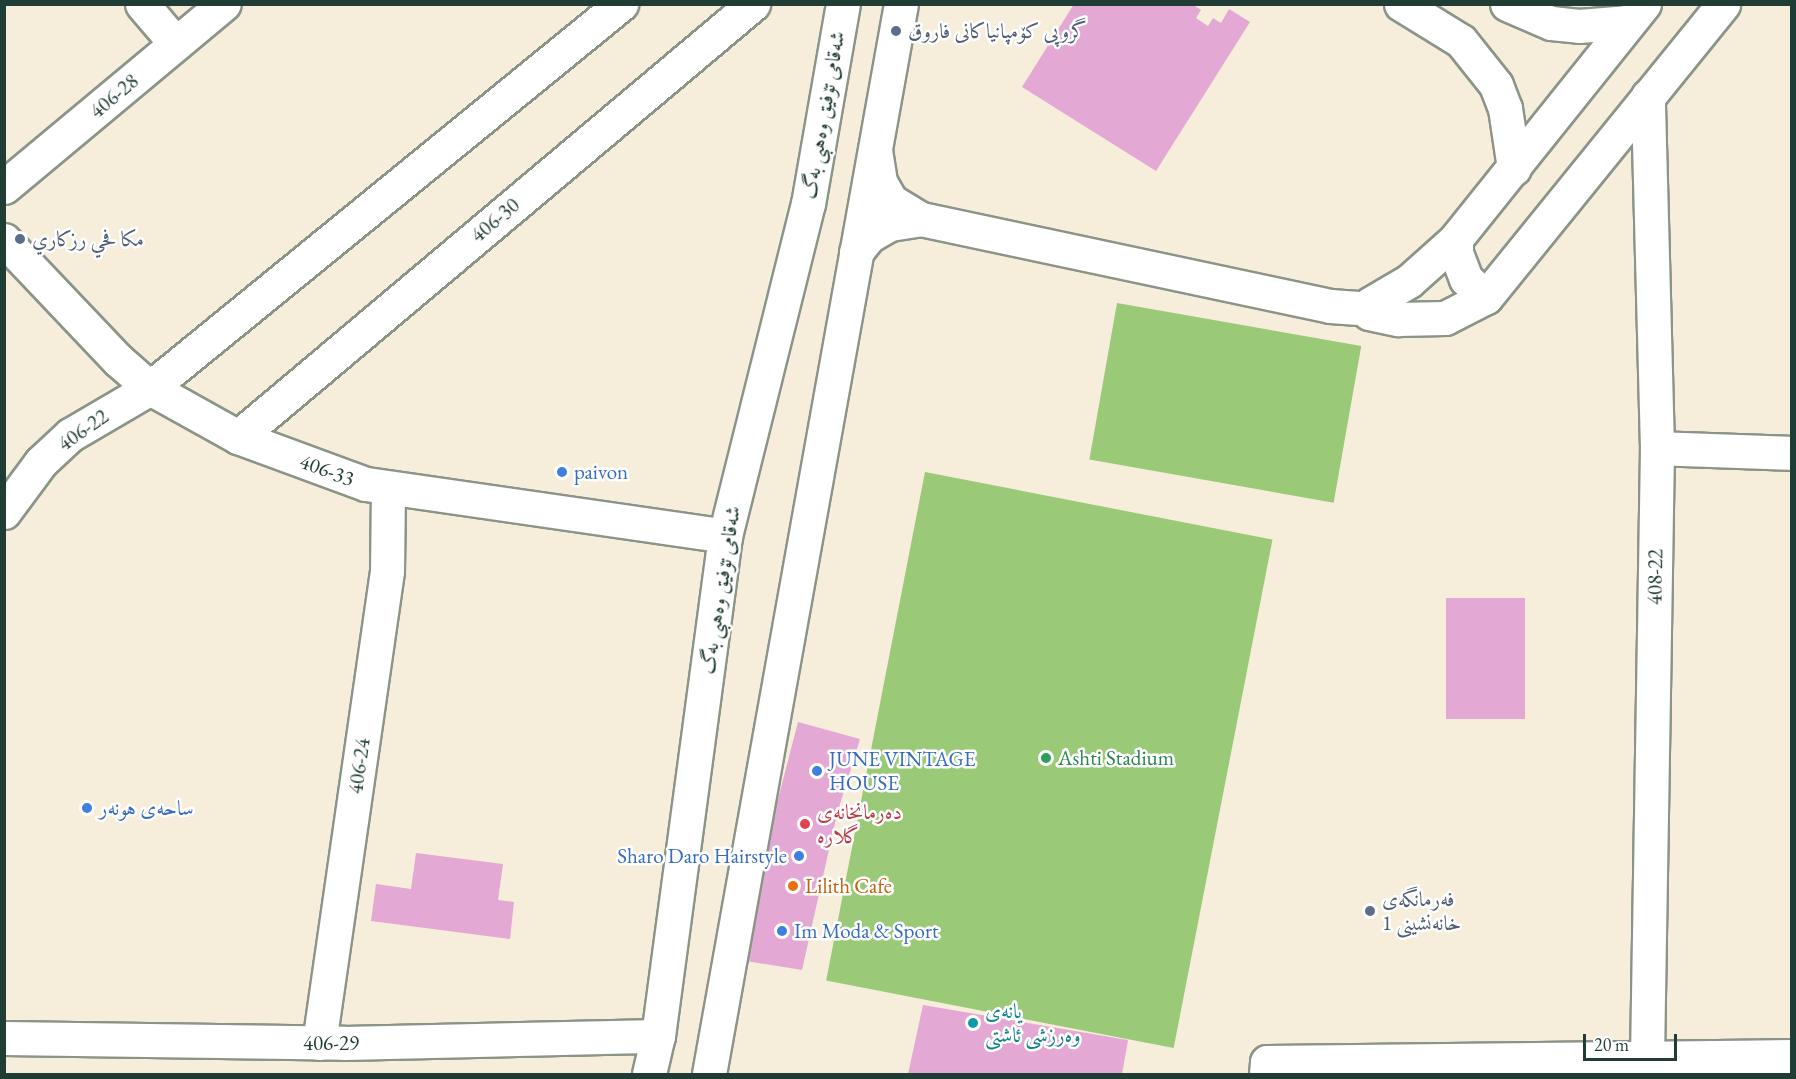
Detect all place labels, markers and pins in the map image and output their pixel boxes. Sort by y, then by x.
place label: گروپی کۆمپانیاکانی فاروق [908,18,1087,44]
marker: گروپی کۆمپانیاکانی فاروق [889,24,903,38]
place label: مكا فحي رزكاري [32,226,144,252]
marker: مكا فحي رزكاري [13,232,27,246]
place label: paivon [574,459,628,485]
marker: paivon [555,465,569,479]
place label: Ashti Stadium [1058,745,1174,771]
place label: JUNE VINTAGE HOUSE [829,746,976,796]
marker: Ashti Stadium [1039,751,1053,765]
marker: JUNE VINTAGE HOUSE [810,764,824,778]
place label: ساحەی هونەر [99,795,194,821]
place label: دەرمانخانەی گلارە [817,799,902,849]
marker: ساحەی هونەر [80,801,94,815]
marker: دەرمانخانەی گلارە [798,817,812,831]
place label: Sharo Daro Hairstyle [617,843,787,869]
marker: Sharo Daro Hairstyle [792,849,806,863]
place label: Lilith Cafe [805,873,892,899]
marker: Lilith Cafe [786,879,800,893]
place label: فەرمانگەی خانەنشینی 1 [1382,886,1461,936]
marker: فەرمانگەی خانەنشینی 1 [1363,904,1377,918]
place label: Im Moda & Sport [794,918,939,944]
marker: Im Moda & Sport [775,924,789,938]
place label: یانەی وەرزشی ئاشتی [985,998,1081,1048]
marker: یانەی وەرزشی ئاشتی [966,1016,980,1030]

